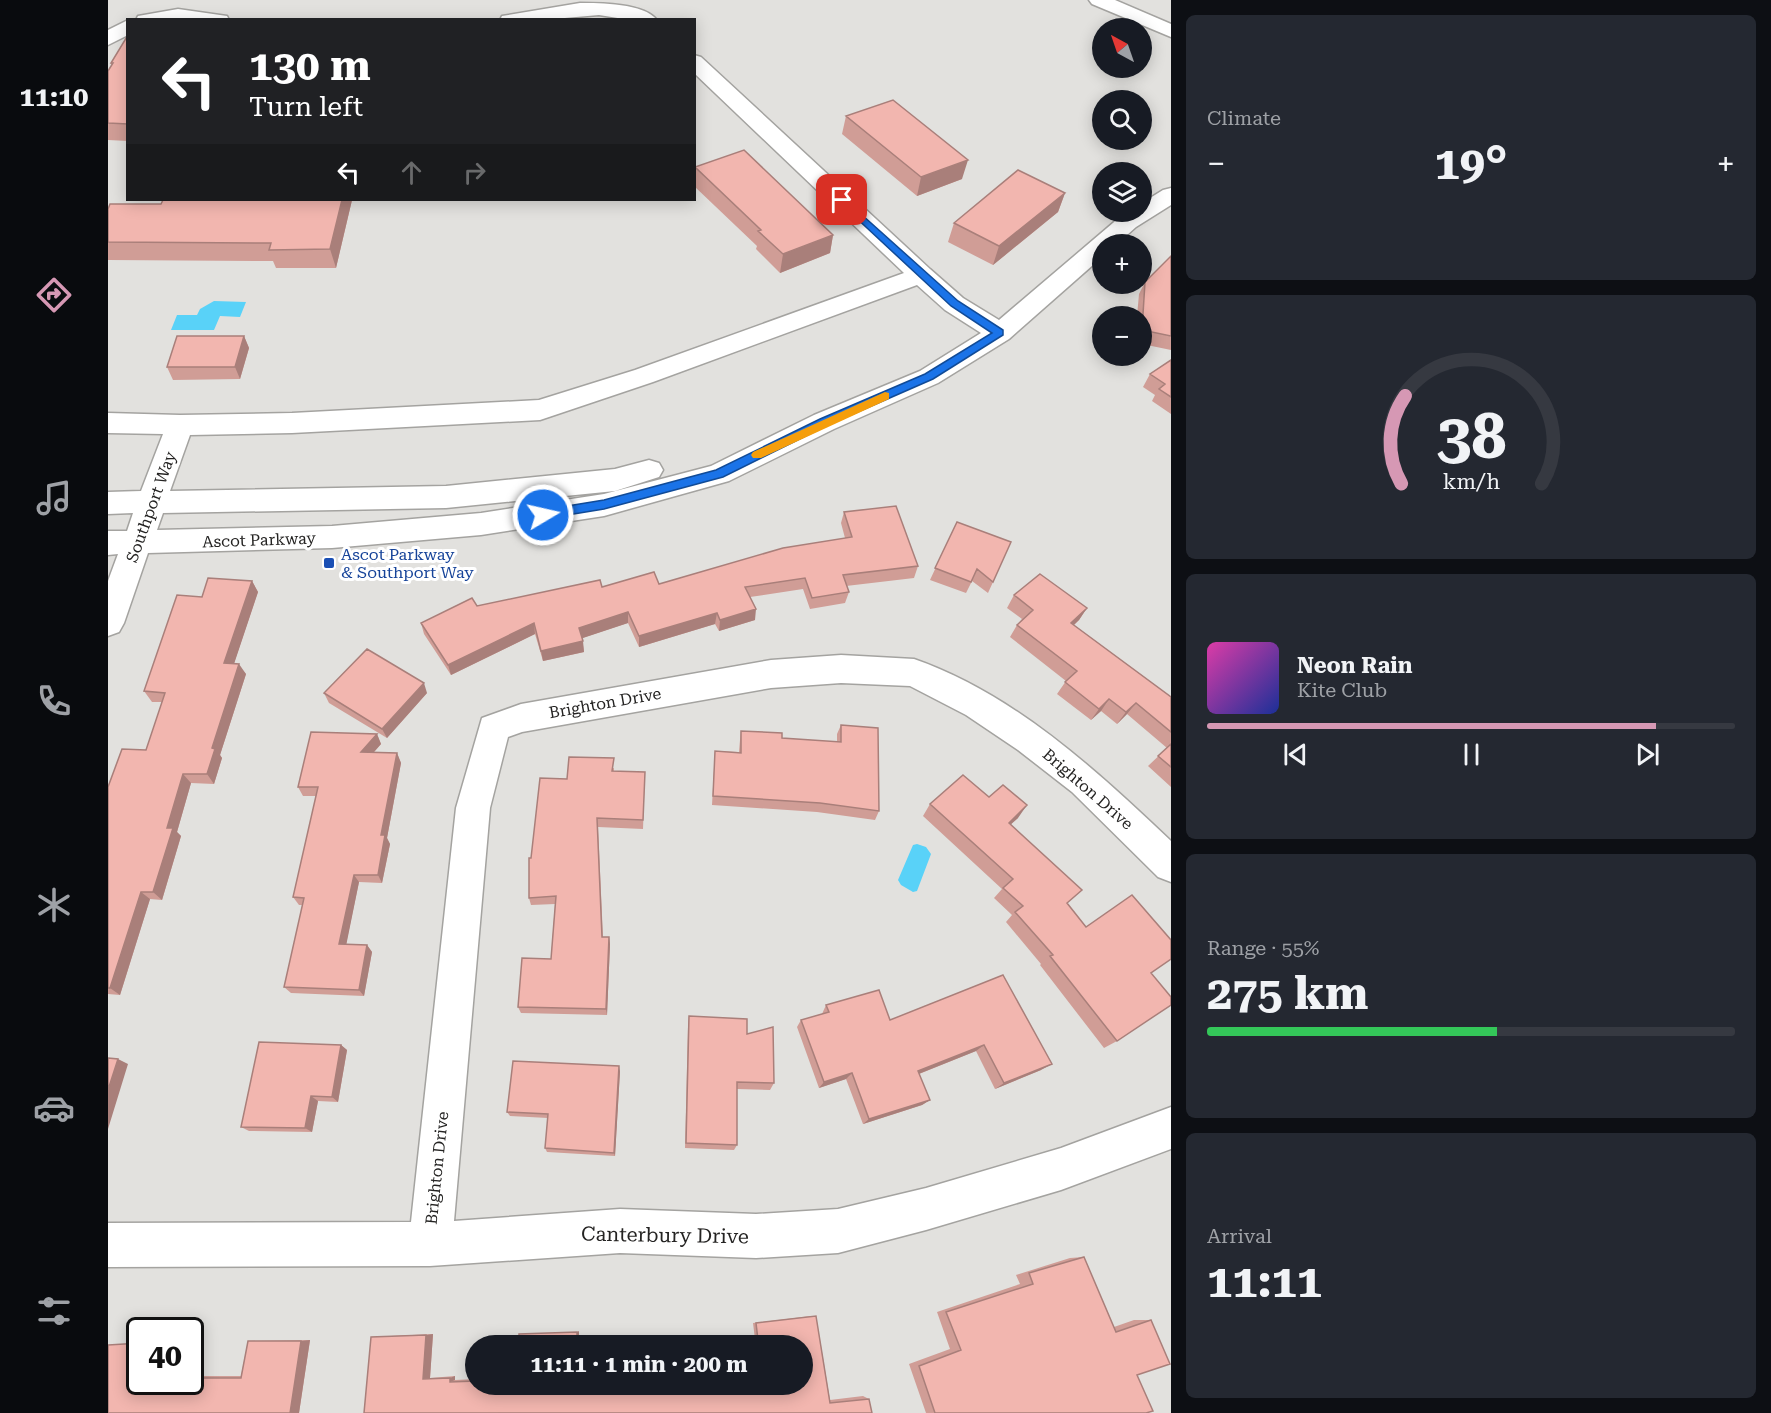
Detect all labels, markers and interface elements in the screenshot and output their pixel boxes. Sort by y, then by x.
north arrow [1092,18,1152,78]
map controls [1092,18,1152,366]
text: 130 m [249,41,371,90]
icon: left [150,42,228,120]
text: 11:10 [20,81,88,113]
button: search [1092,90,1152,150]
text: Turn left [249,91,363,123]
text: Climate [1207,106,1281,130]
text: 19° [1435,137,1507,190]
text: − [1207,144,1225,183]
text: + [1717,144,1735,183]
icon: left [332,156,365,189]
icon: ahead [395,156,428,189]
icon: right [458,156,491,189]
button: layers [1092,162,1152,222]
pin [816,174,867,225]
icon: arrive [825,183,858,216]
button: + [1092,234,1152,294]
icon: directions [33,274,75,316]
button: − [1092,306,1152,366]
text: 38 [1436,400,1506,473]
street label: Southport Way [122,448,180,565]
text: km/h [1442,469,1500,494]
icon: music [33,477,75,519]
position arrow [511,483,575,547]
street label: Ascot Parkway [202,529,317,551]
place label: Ascot Parkway & Southport Way [341,545,474,582]
marker: Ascot Parkway & Southport Way [322,556,336,570]
text: Neon Rain [1297,653,1412,678]
text: Kite Club [1297,678,1387,702]
icon: phone [33,680,75,722]
street label: Brighton Drive [547,684,663,722]
icon: previous [1279,738,1312,771]
icon: pause [1455,738,1488,771]
icon: next [1631,738,1664,771]
street label: Brighton Drive [1039,745,1137,834]
icon: climate [33,884,75,926]
text: Range · 55% [1207,936,1319,960]
text: 275 km [1207,967,1368,1020]
icon: car [33,1087,75,1129]
street label: Brighton Drive [422,1110,452,1225]
street label: Canterbury Drive [581,1222,749,1248]
text: Arrival [1207,1224,1272,1248]
text: 11:11 [1207,1255,1322,1308]
icon: filters [33,1290,75,1332]
speed limit sign: 40 [126,1317,204,1395]
text: 11:11 · 1 min · 200 m [530,1352,748,1377]

